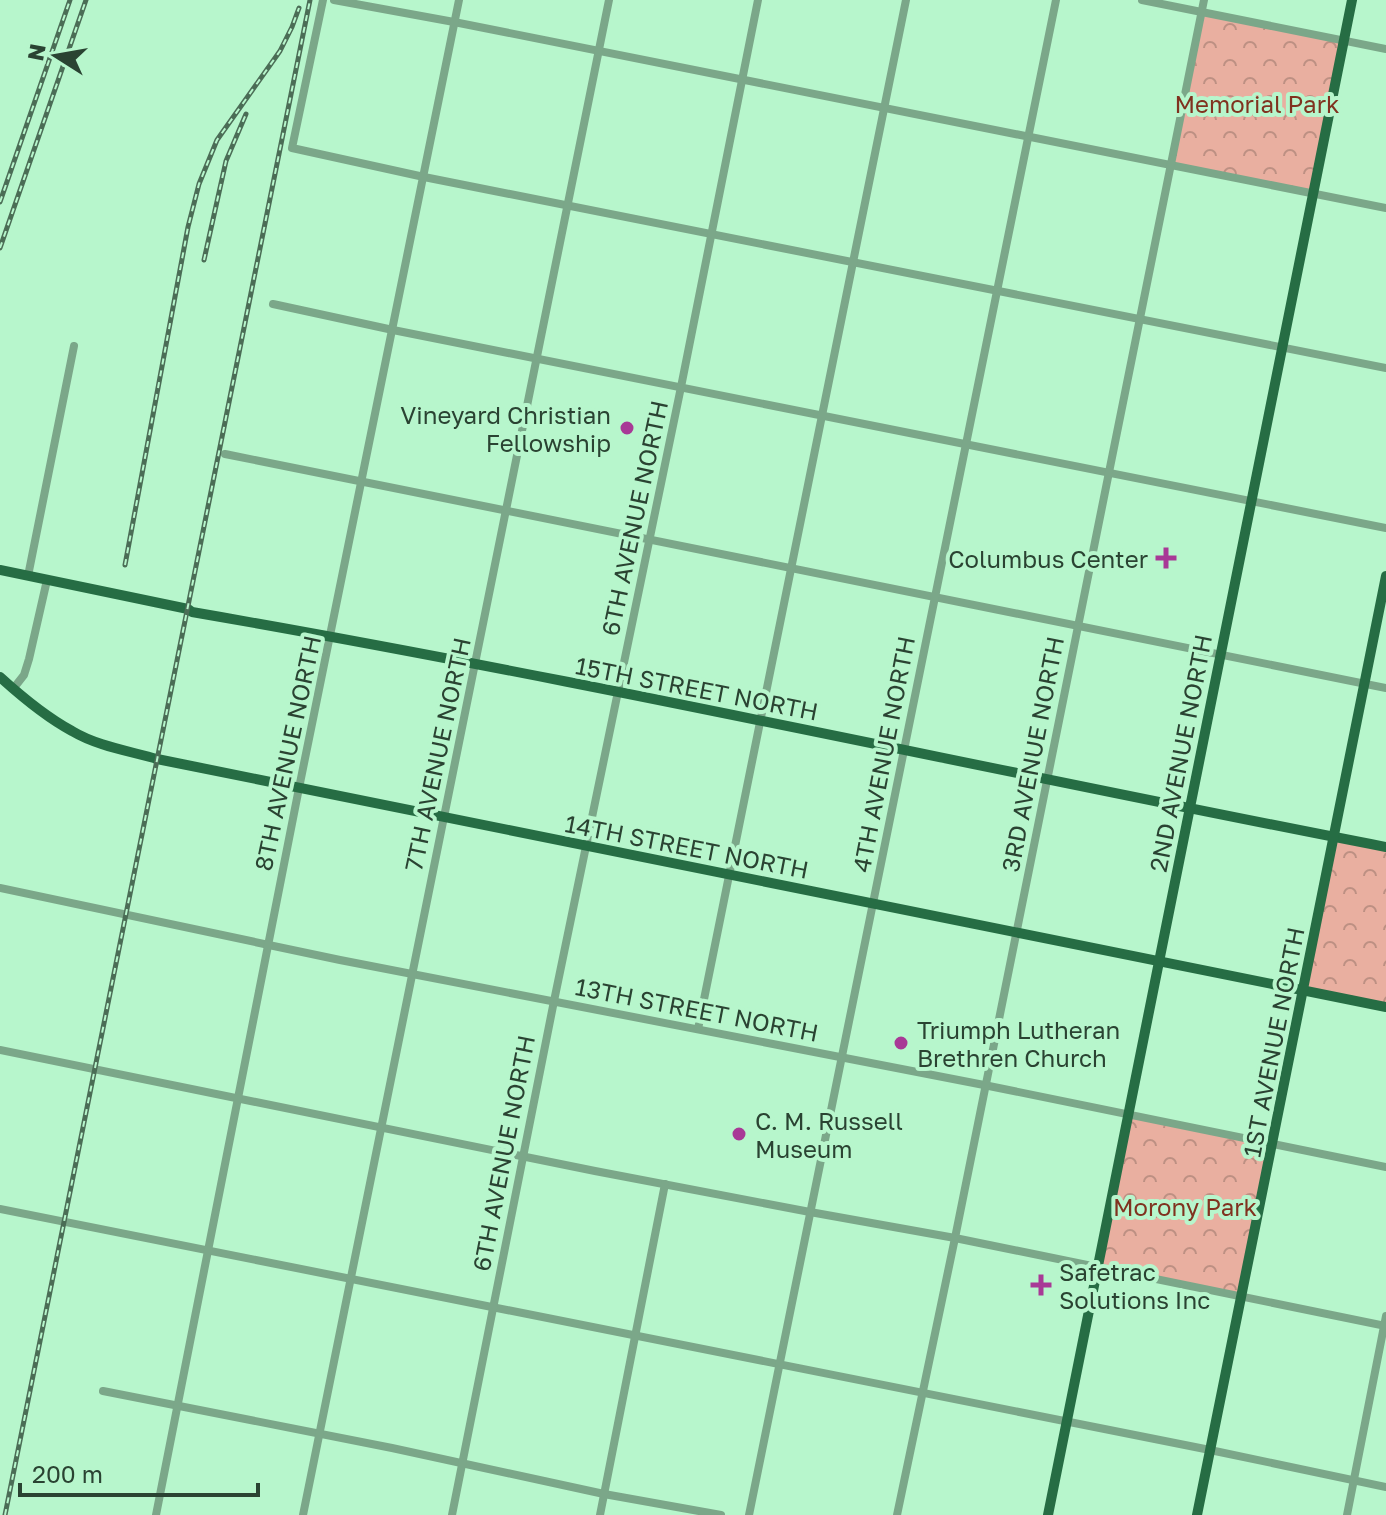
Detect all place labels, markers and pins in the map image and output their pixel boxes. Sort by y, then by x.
place label: Vineyard Christian Fellowship [400,400,611,457]
marker: Vineyard Christian Fellowship [618,419,636,437]
place label: Columbus Center [948,544,1148,573]
marker: Columbus Center [1155,547,1177,569]
place label: Triumph Lutheran Brethren Church [917,1015,1120,1072]
marker: Triumph Lutheran Brethren Church [892,1034,910,1052]
place label: C. M. Russell Museum [755,1106,903,1163]
marker: C. M. Russell Museum [730,1125,748,1143]
place label: Safetrac Solutions Inc [1059,1257,1210,1314]
marker: Safetrac Solutions Inc [1030,1274,1052,1296]

